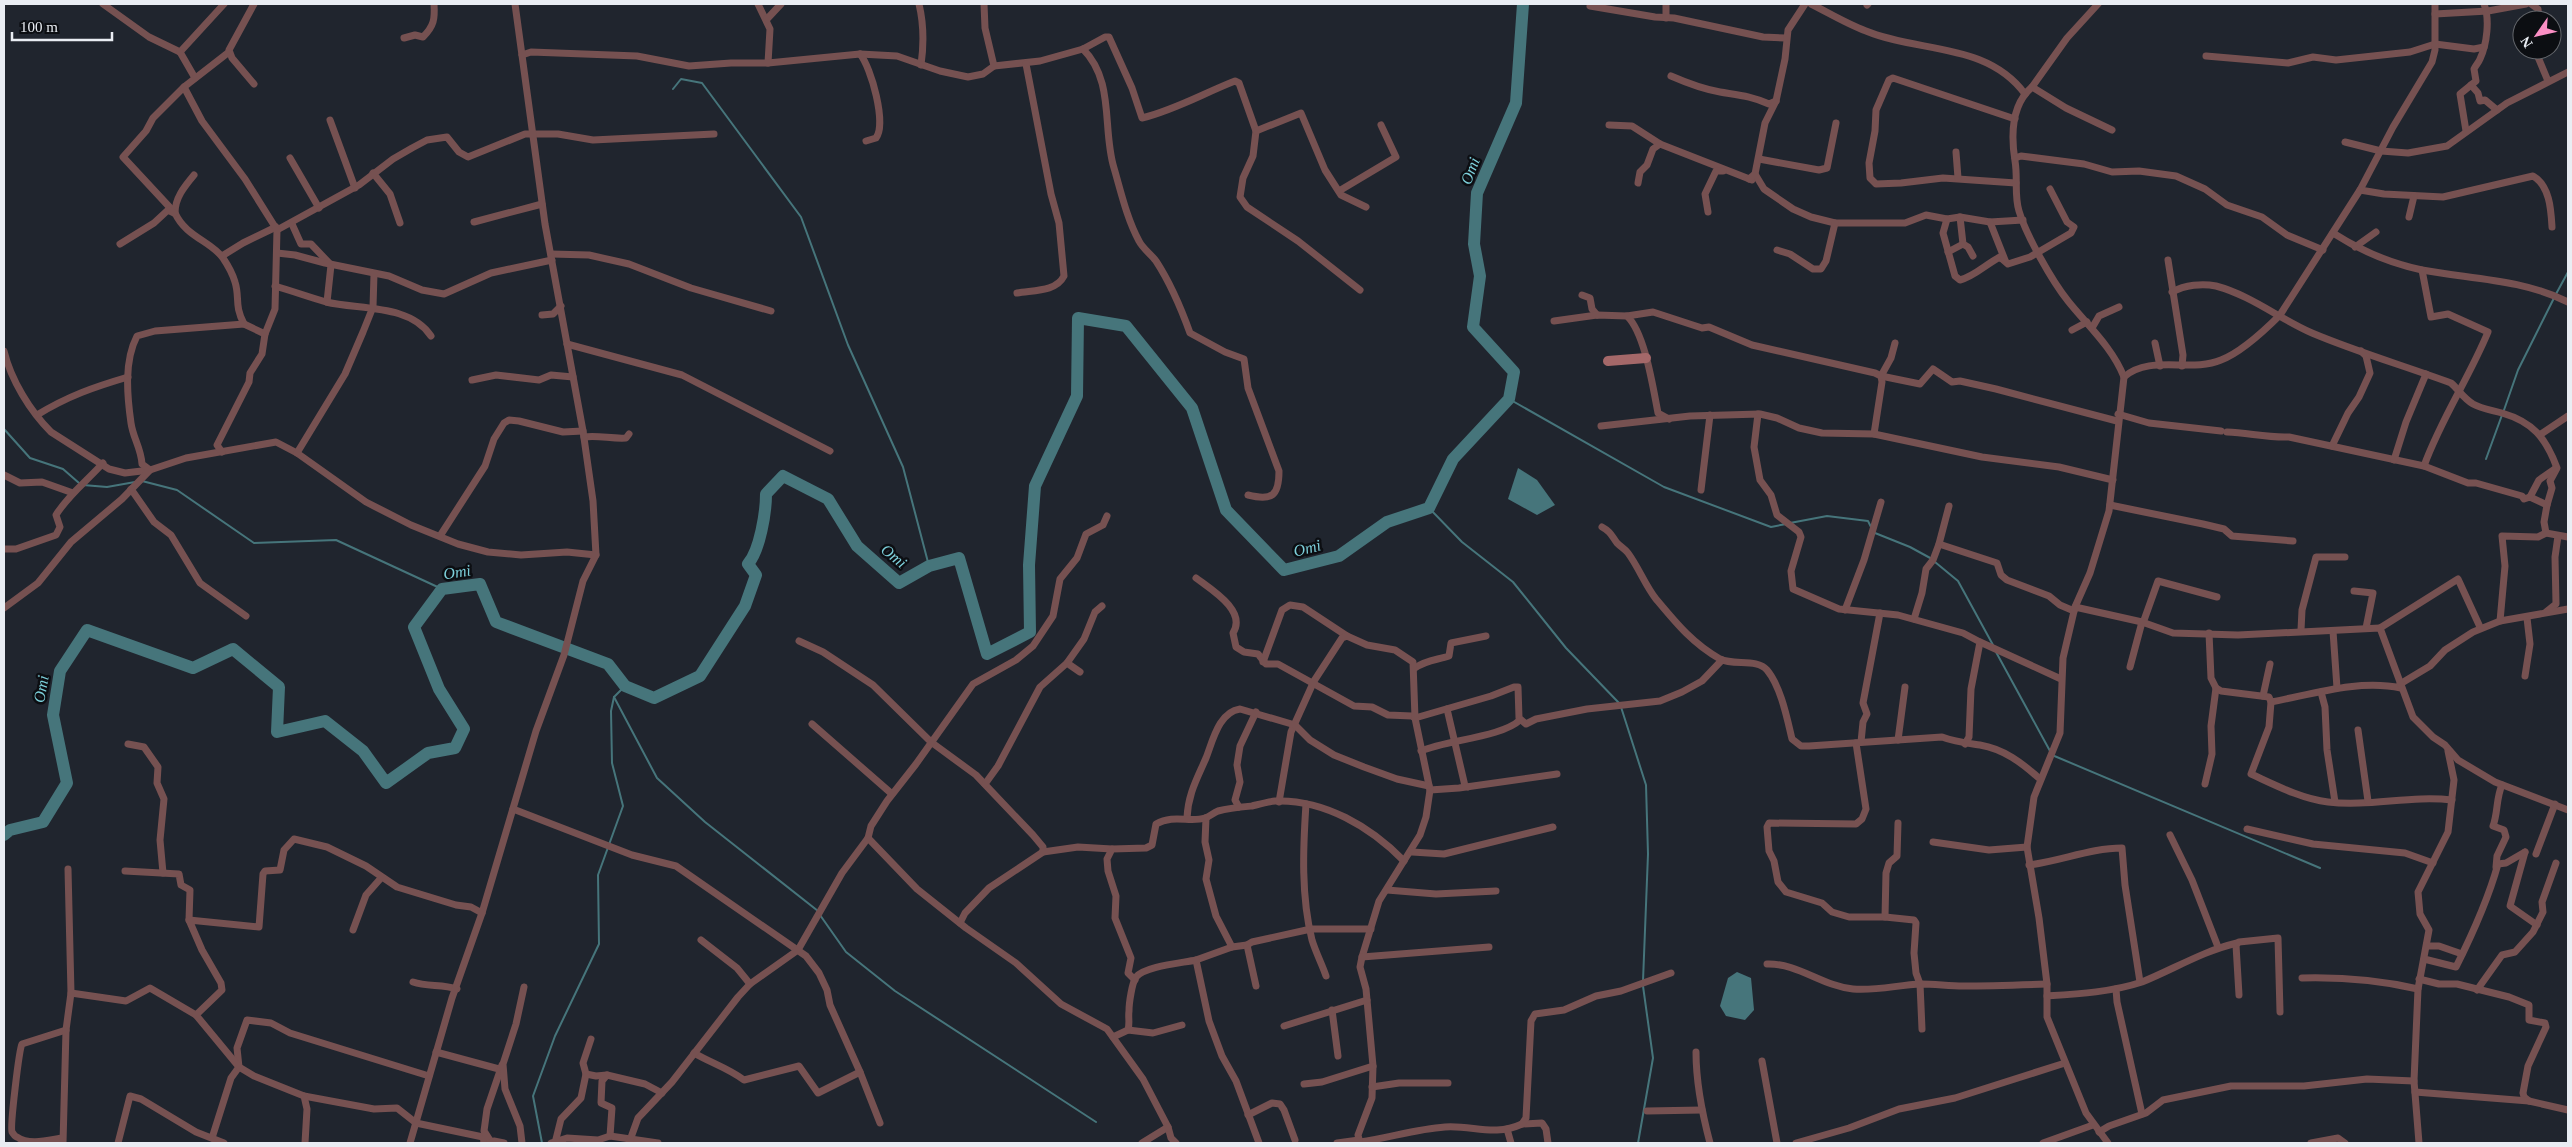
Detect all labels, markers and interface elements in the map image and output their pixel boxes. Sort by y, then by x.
scale bar [12,10,112,42]
north arrow [2512,10,2562,60]
text: 100 m [20,19,58,35]
text: N [2518,34,2536,50]
water label: Omi [1457,155,1483,187]
water label: Omi [1292,536,1322,560]
water label: Omi [878,541,910,571]
water label: Omi [442,561,472,583]
water label: Omi [30,674,52,704]

